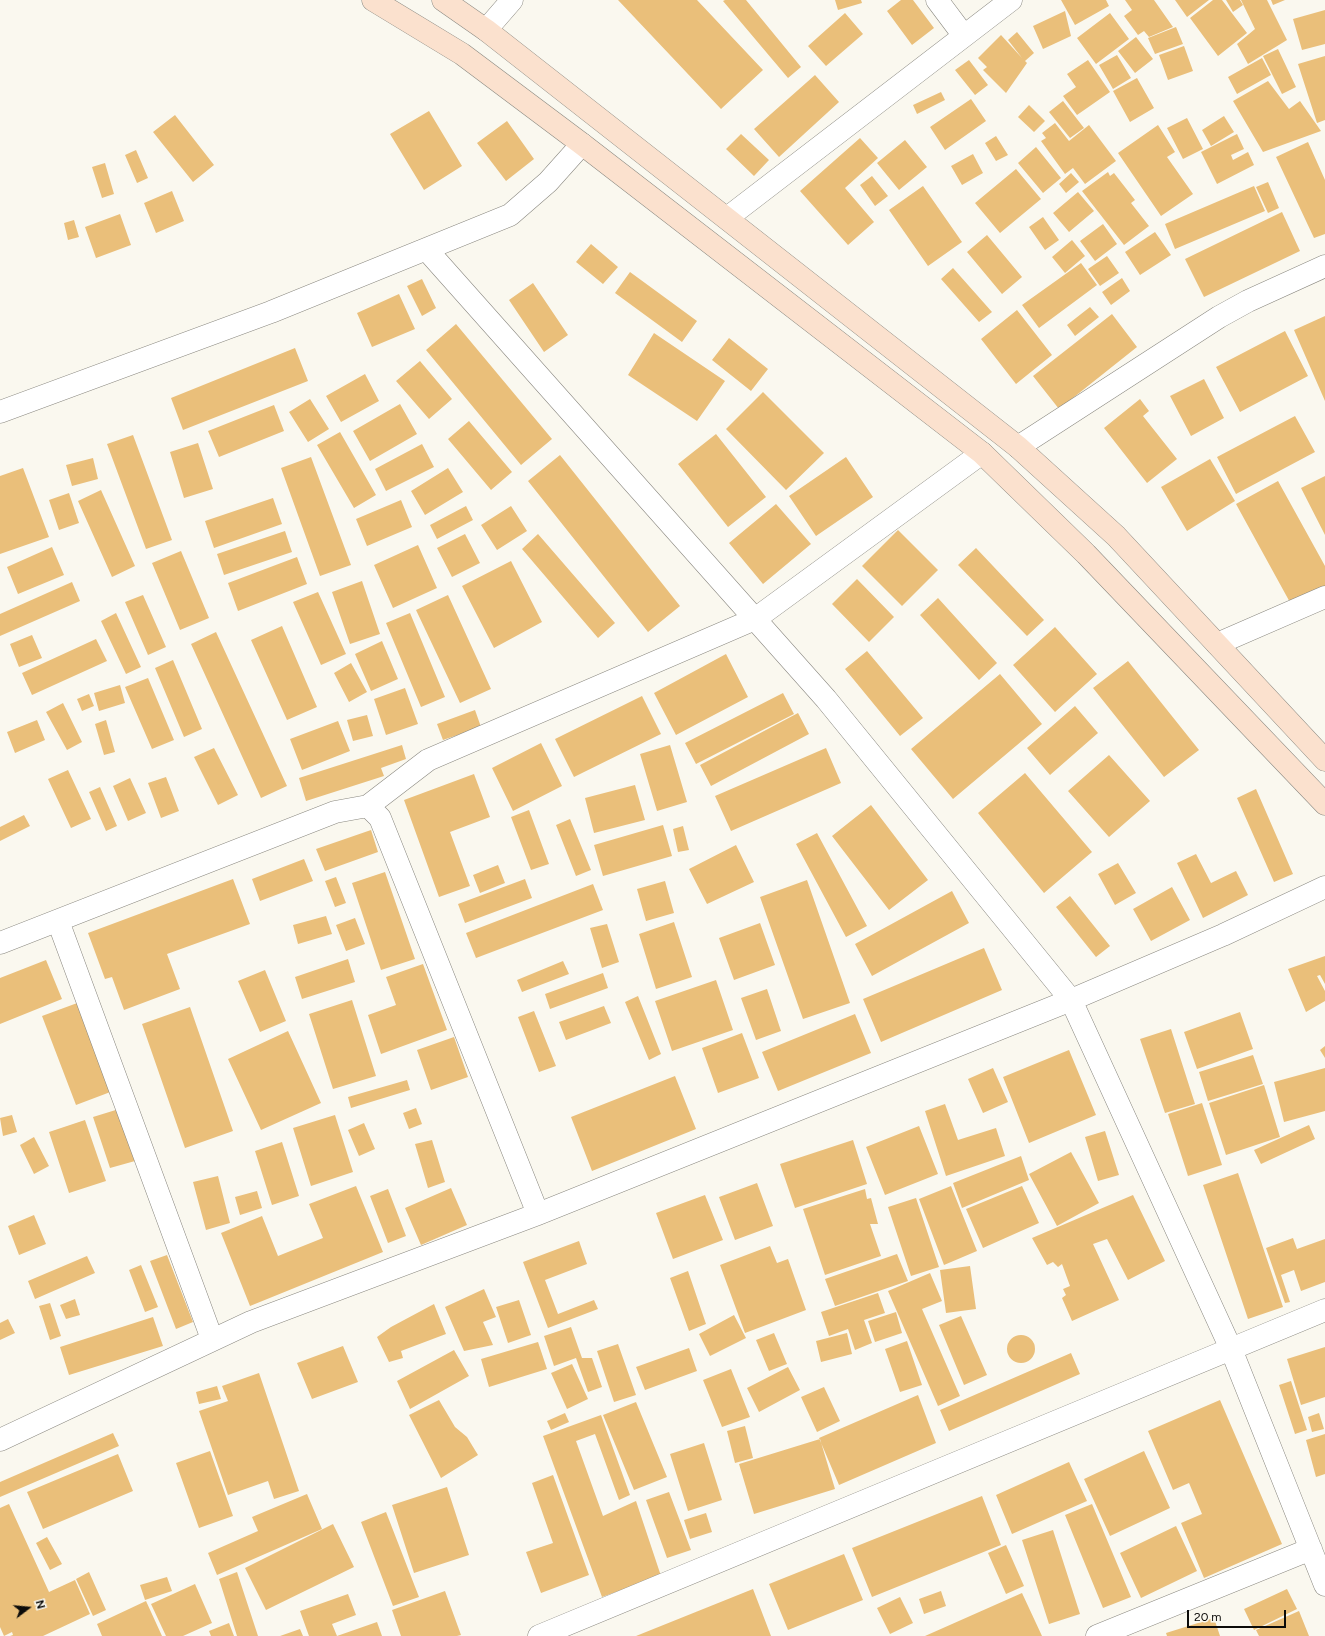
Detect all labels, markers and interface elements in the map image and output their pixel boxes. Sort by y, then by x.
north arrow [8,1588,48,1628]
text: N [33,1599,47,1610]
scale bar [1189,1602,1288,1628]
text: 20 m [1194,1610,1222,1624]

